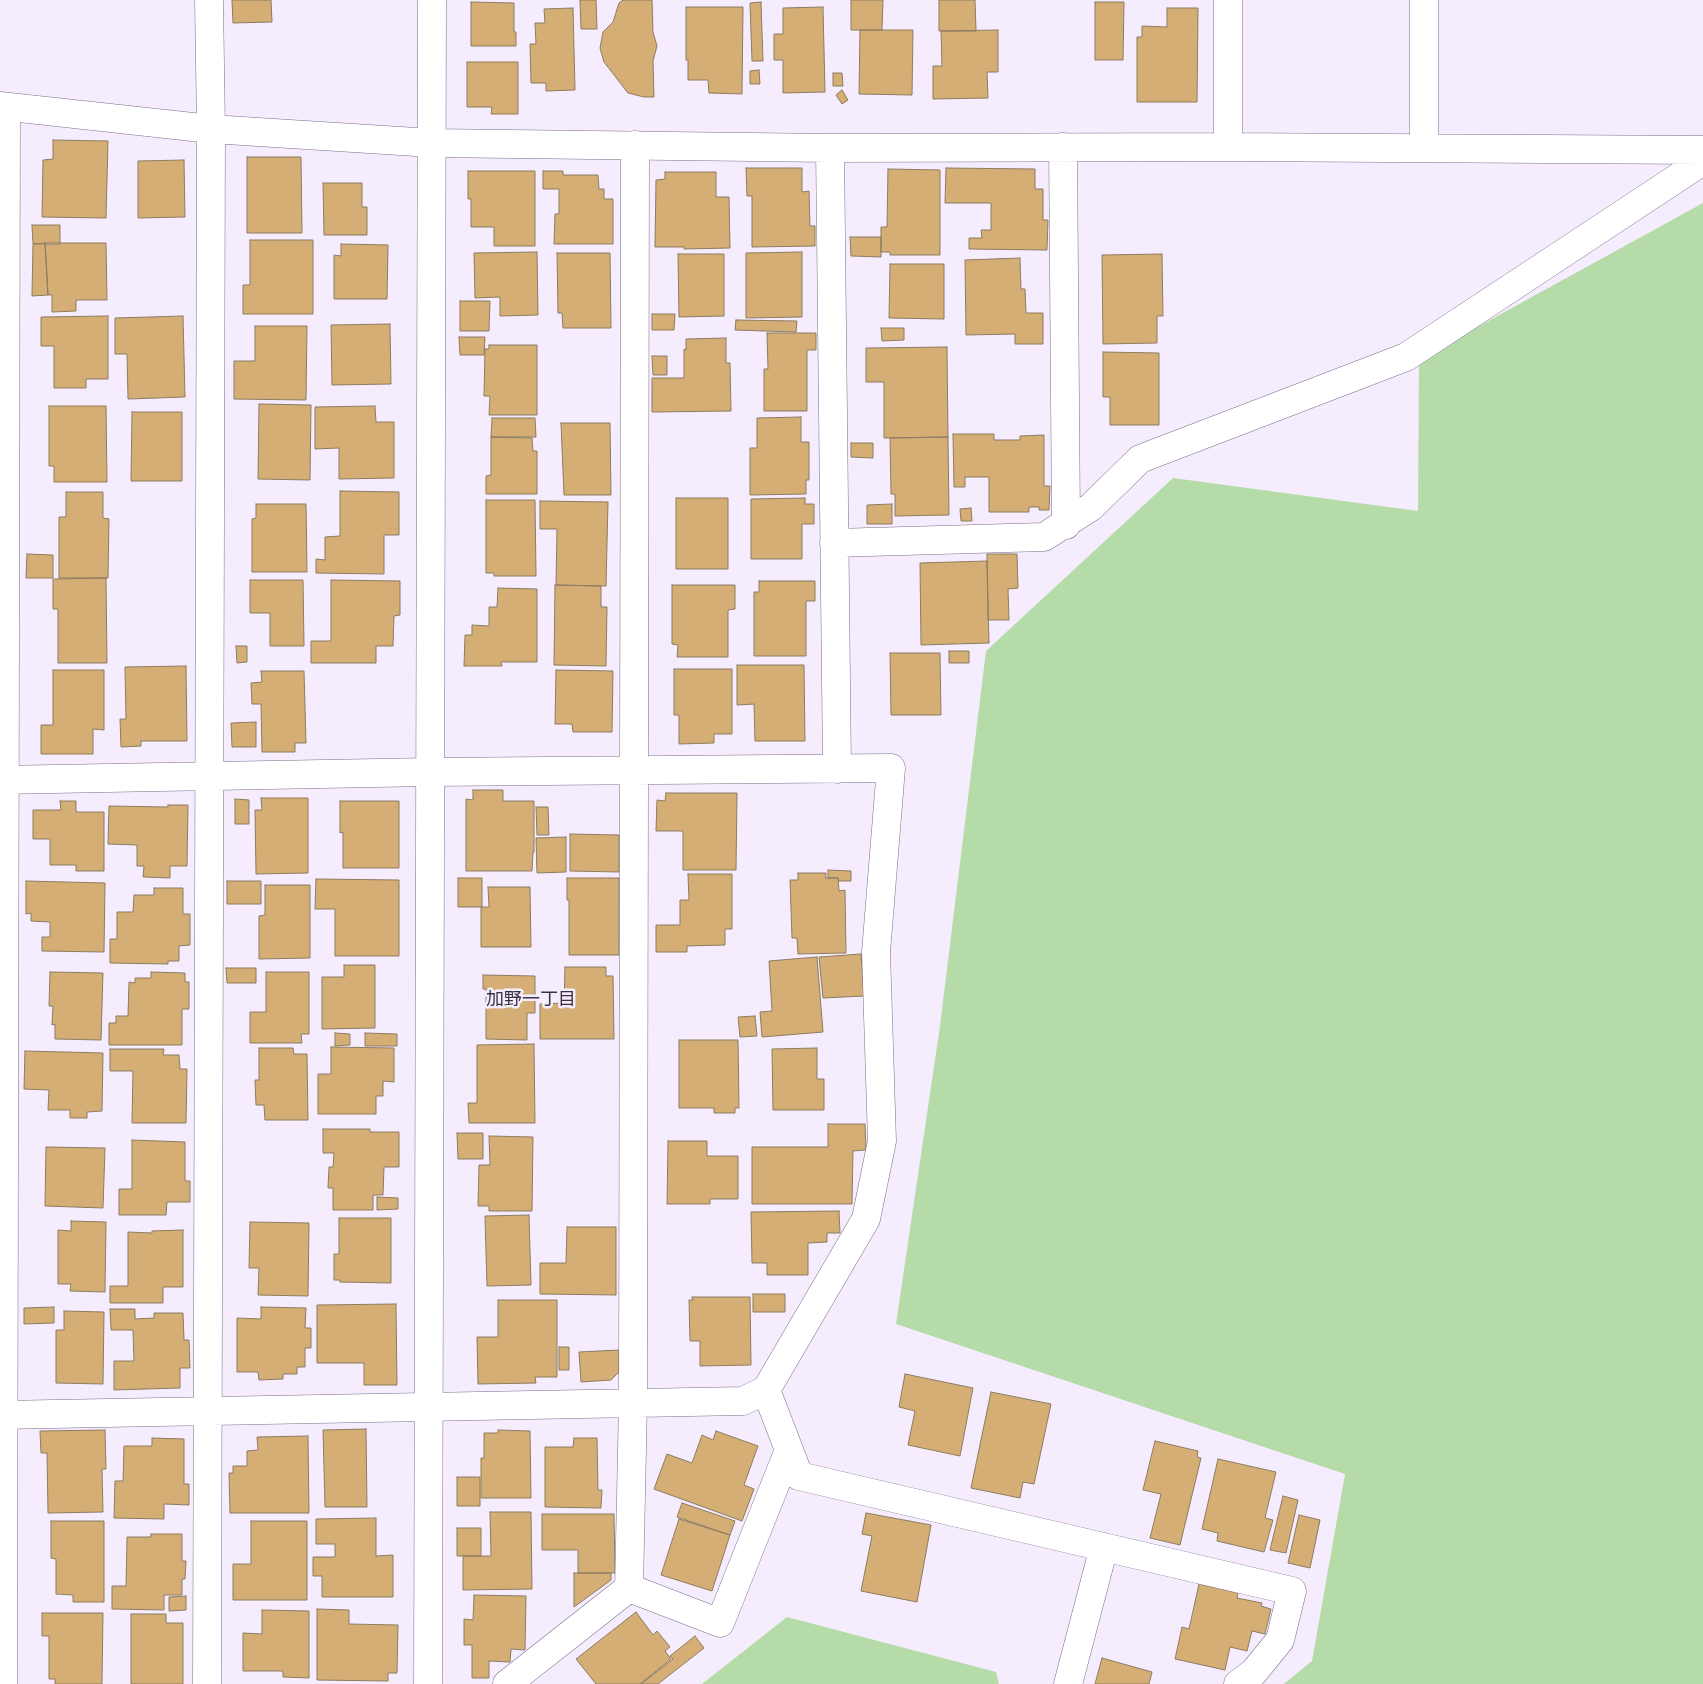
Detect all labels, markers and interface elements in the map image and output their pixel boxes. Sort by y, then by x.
district label: 加野一丁目 [486,989,576,1011]

